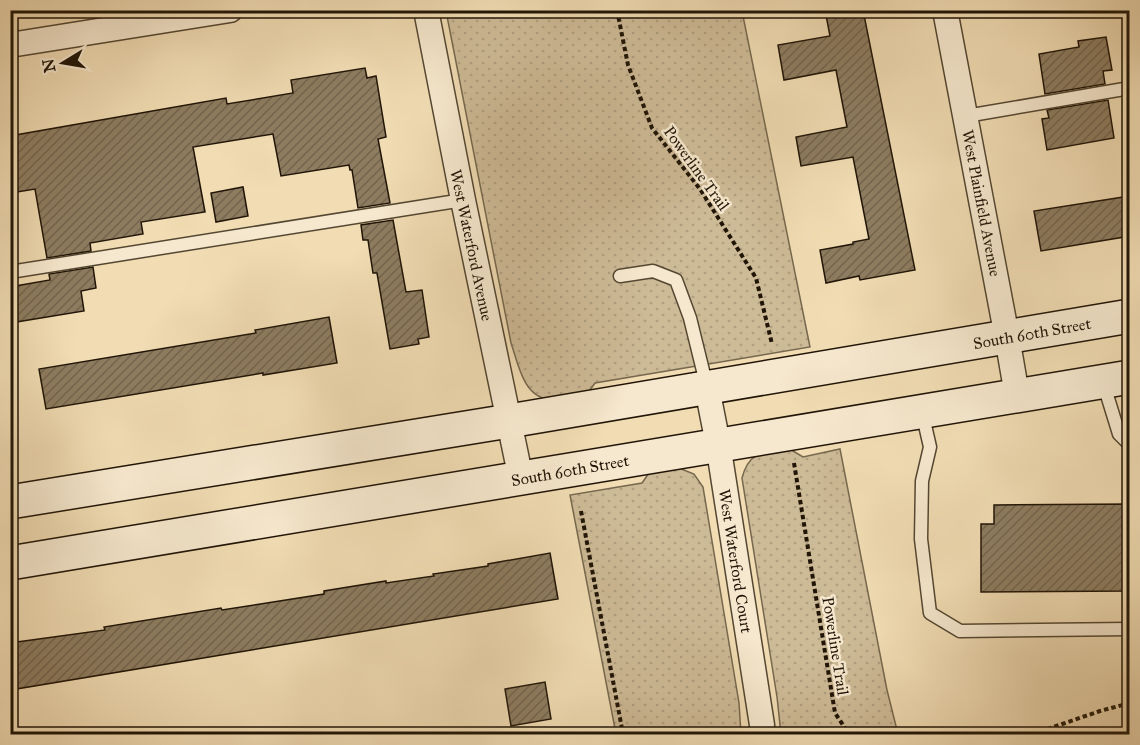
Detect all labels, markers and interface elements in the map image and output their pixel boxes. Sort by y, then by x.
north arrow [33,33,93,93]
text: N [38,57,59,74]
street label: Powerline Trail [660,123,734,215]
street label: West Plainfield Avenue [958,128,1005,278]
street label: West Waterford Avenue [446,168,497,323]
street label: South 60th Street [972,314,1093,353]
street label: South 60th Street [510,451,631,490]
street label: West Waterford Court [715,488,756,635]
street label: Powerline Trail [818,596,853,697]

